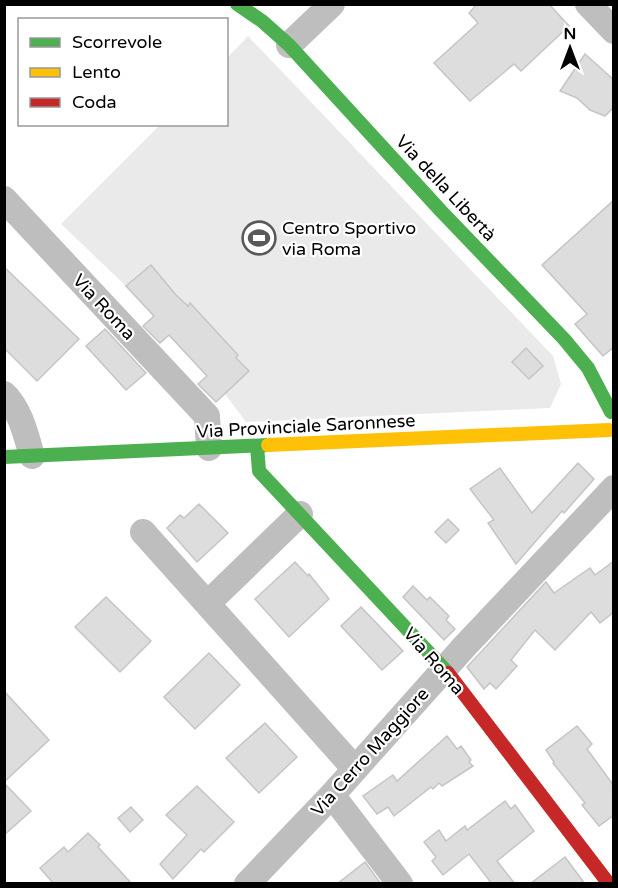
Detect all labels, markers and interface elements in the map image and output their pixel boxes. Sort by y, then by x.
legend [18,18,228,126]
north arrow [540,18,600,78]
text: N [564,24,576,44]
text: Scorrevole [72,31,162,53]
text: Lento [72,61,121,83]
text: Coda [72,91,117,113]
street label: Via della Libertà [391,130,501,246]
place label: Centro Sportivo via Roma [282,217,416,260]
sports icon: Centro Sportivo via Roma [241,220,277,256]
street label: Via Roma [68,270,140,344]
street label: Via Provinciale Saronnese [196,409,416,443]
street label: Via Roma [399,623,469,699]
street label: Via Cerro Maggiore [306,683,434,821]

